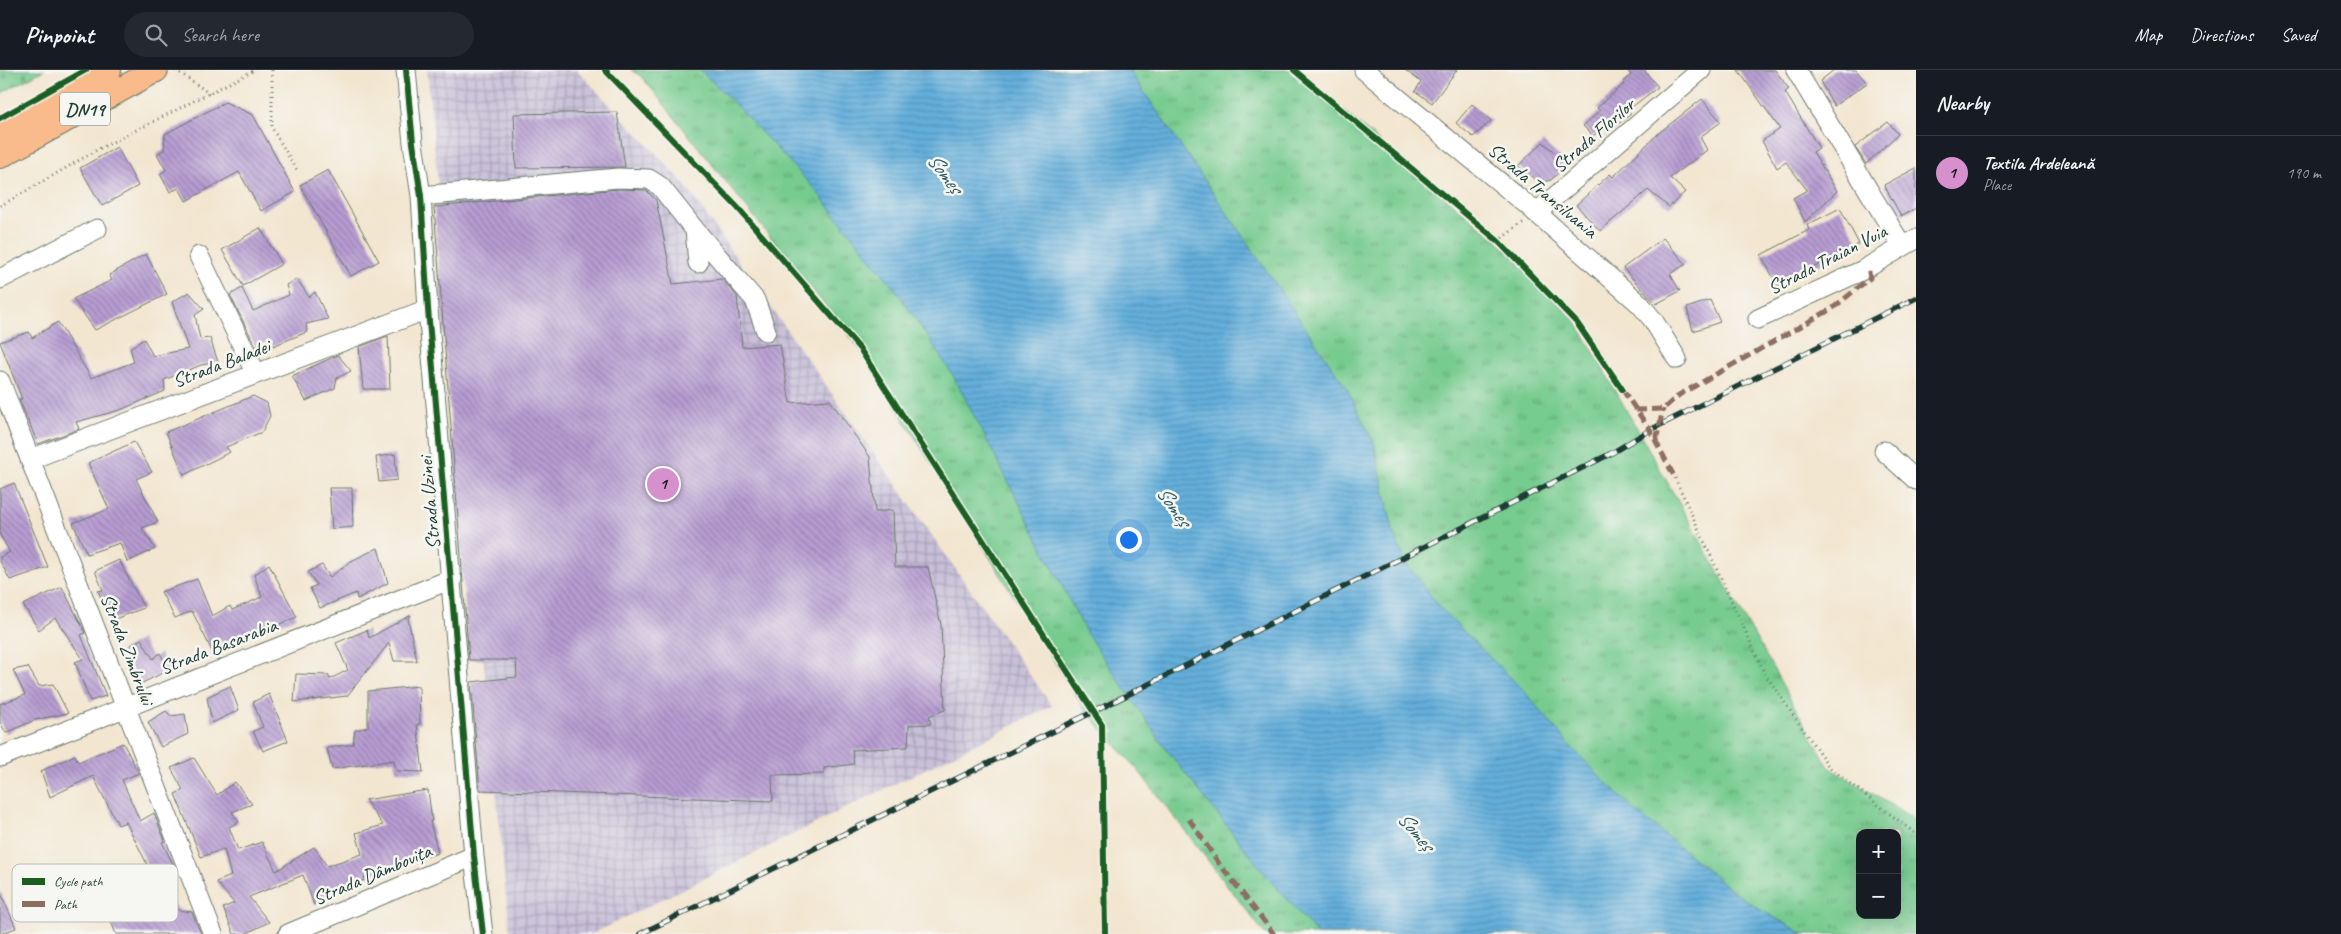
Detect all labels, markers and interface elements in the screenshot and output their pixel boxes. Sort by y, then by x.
search box [124,12,474,57]
text: Pinpoint [25,20,94,50]
icon: search [142,21,170,49]
text: Search here [182,23,259,47]
text: Map [2135,24,2162,46]
text: Directions [2190,24,2253,46]
text: Saved [2281,24,2316,46]
text: Nearby [1936,90,1989,116]
street label: Strada Florilor [1547,91,1641,178]
road number: DN19 [60,92,110,126]
street label: Strada Transilvania [1483,137,1604,244]
water label: Someș [922,148,971,201]
text: Textila Ardeleană [1983,151,2094,175]
text: 1 [1948,163,1956,183]
text: 190 m [2287,163,2321,183]
text: Place [1983,175,2011,195]
street label: Strada Traian Vuia [1763,218,1893,300]
street label: Strada Baladei [169,333,275,393]
street label: Strada Uzinei [413,453,446,550]
pin: 1 [647,465,679,503]
water label: Someș [1151,481,1199,534]
your location [1116,527,1142,553]
street label: Strada Zimbrului [95,590,161,710]
street label: Strada Basarabia [156,612,282,680]
water label: Someș [1392,806,1442,859]
map controls [1856,829,1901,919]
button: + [1856,829,1901,874]
street label: Strada Dâmbovița [309,838,436,911]
legend [12,864,178,922]
text: Cycle path [54,873,103,890]
button: − [1856,874,1901,919]
text: Path [54,896,78,913]

